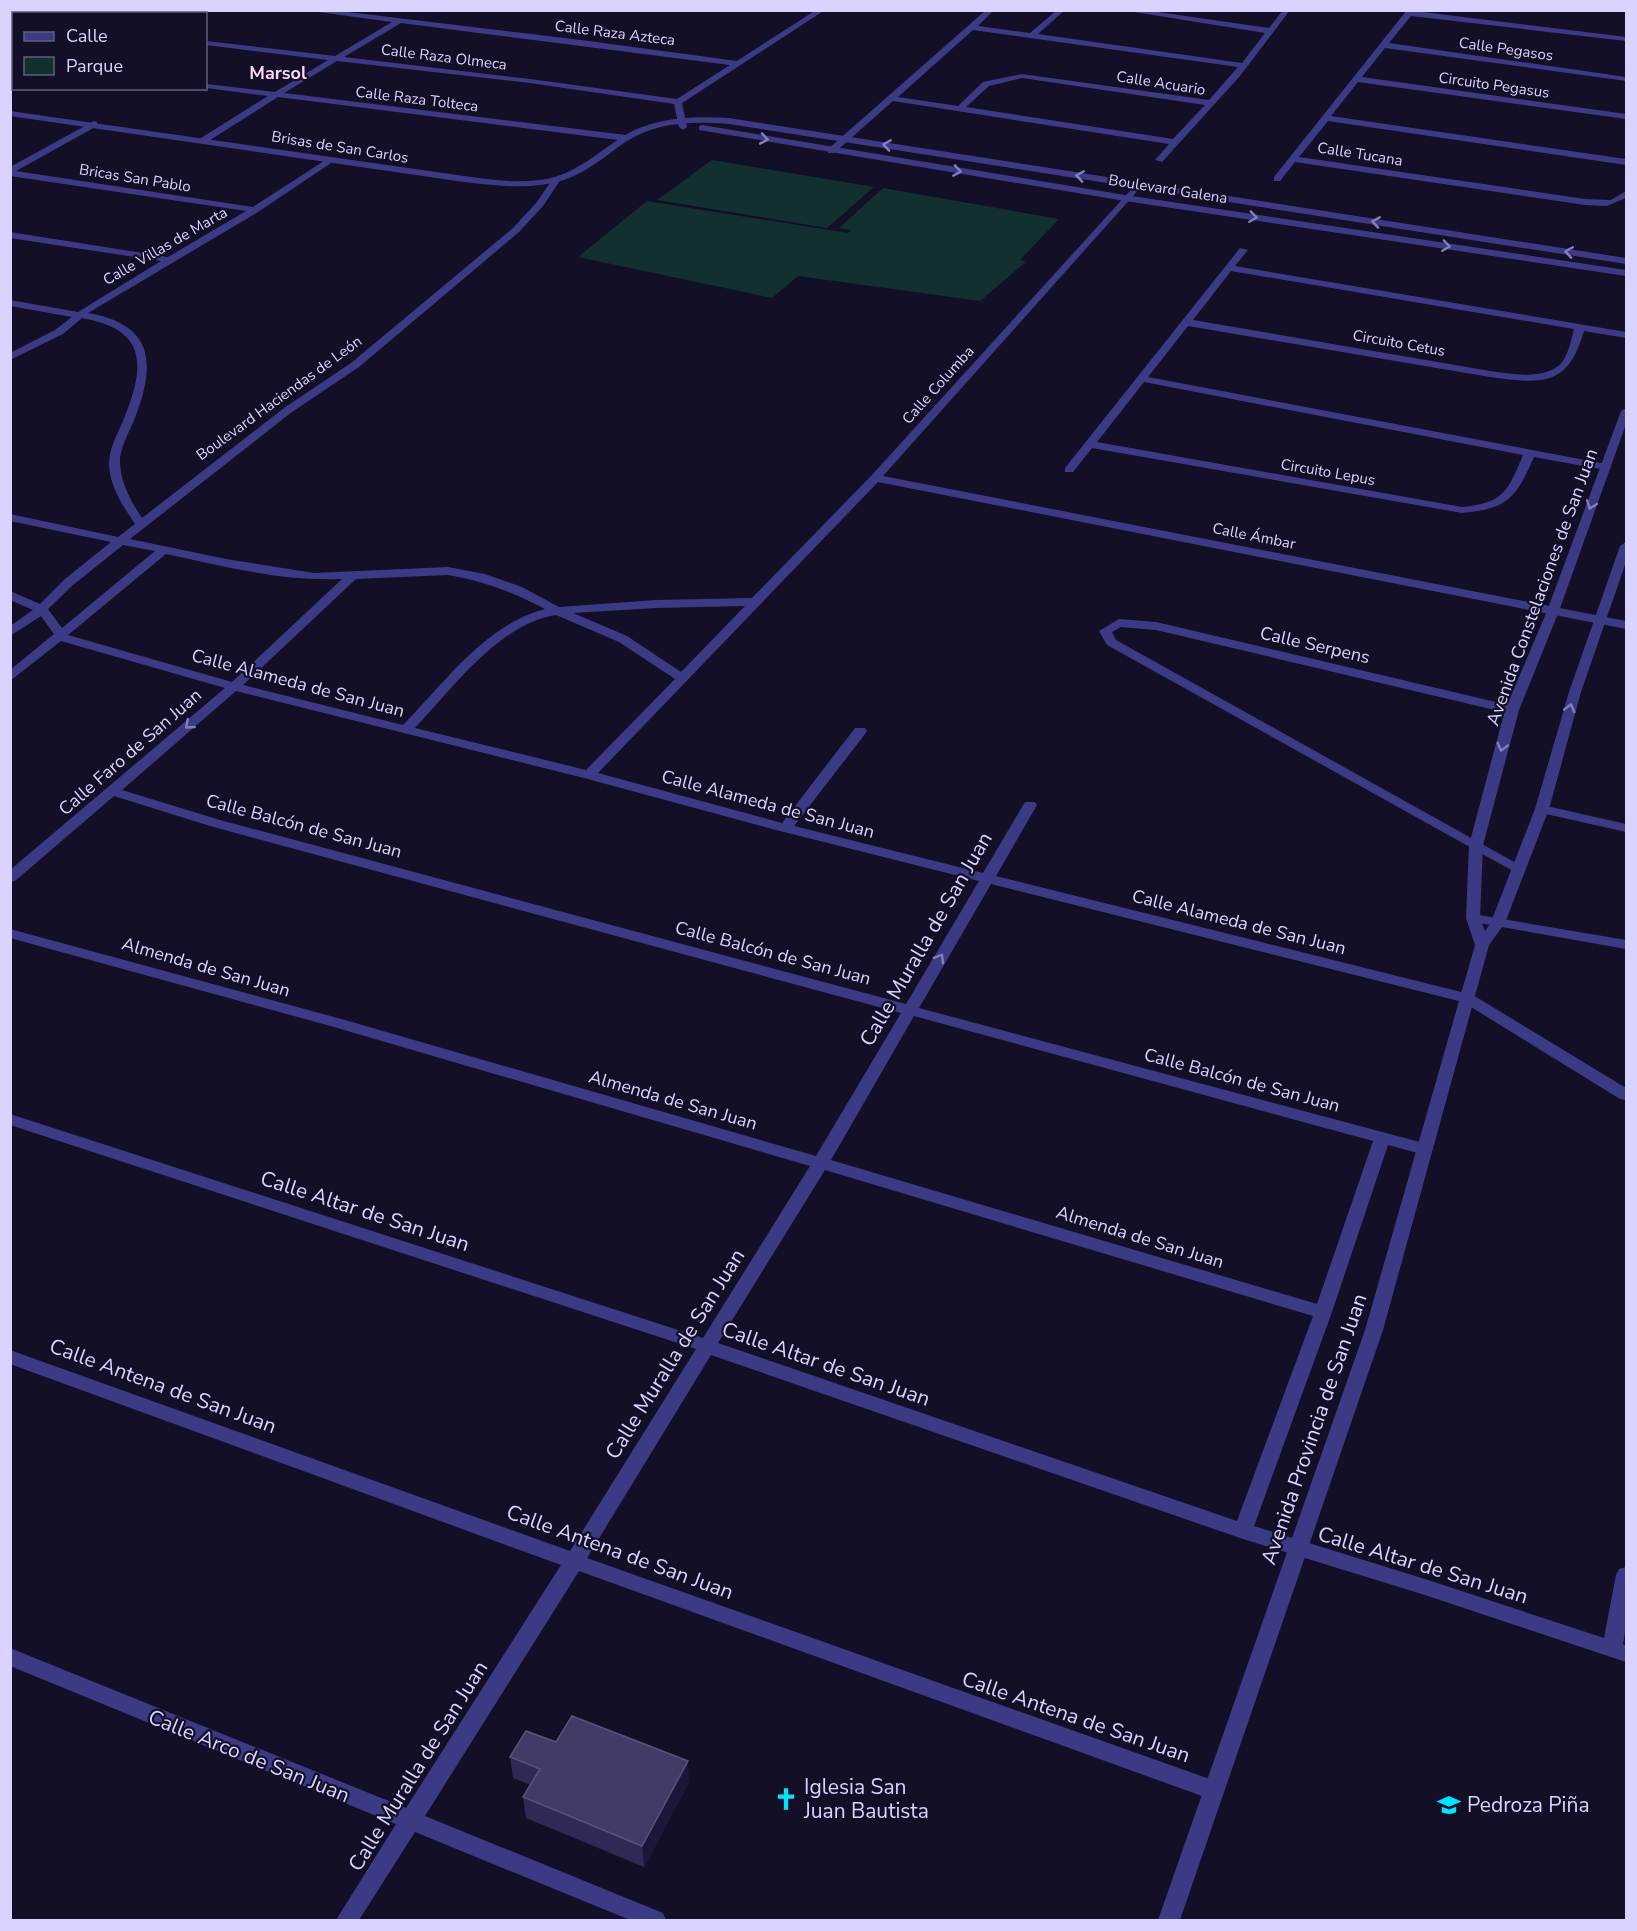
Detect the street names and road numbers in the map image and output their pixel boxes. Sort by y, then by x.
street label: Calle Raza Azteca [554,16,676,50]
street label: Calle Pegasos [1458,32,1554,66]
street label: Calle Raza Olmeca [380,39,508,75]
street label: Calle Acuario [1115,66,1207,100]
street label: Circuito Pegasus [1437,67,1551,103]
street label: Calle Raza Tolteca [354,82,480,116]
street label: Brisas de San Carlos [270,126,410,168]
street label: Calle Tucana [1316,137,1404,171]
street label: Bricas San Pablo [78,159,192,197]
street label: Boulevard Galena [1107,170,1229,208]
street label: Calle Villas de Marta [99,202,231,290]
street label: Circuito Cetus [1351,325,1447,361]
street label: Boulevard Haciendas de León [192,331,366,465]
street label: Calle Columba [898,342,978,428]
street label: Avenida Constelaciones de San Juan [1481,445,1603,729]
street label: Circuito Lepus [1279,454,1377,490]
street label: Calle Ámbar [1211,518,1298,554]
street label: Calle Serpens [1258,621,1372,669]
street label: Calle Alameda de San Juan [189,643,407,723]
street label: Calle Faro de San Juan [53,683,207,821]
street label: Calle Alameda de San Juan [659,764,877,844]
street label: Calle Balcón de San Juan [203,788,405,864]
street label: Calle Muralla de San Juan [853,827,999,1051]
street label: Calle Alameda de San Juan [1130,884,1348,960]
street label: Calle Balcón de San Juan [672,915,874,991]
street label: Almenda de San Juan [119,931,293,1003]
street label: Calle Balcón de San Juan [1141,1042,1343,1118]
street label: Almenda de San Juan [586,1064,760,1136]
street label: Calle Altar de San Juan [257,1164,473,1258]
street label: Almenda de San Juan [1053,1200,1227,1274]
street label: Calle Muralla de San Juan [599,1244,751,1464]
street label: Avenida Provincia de San Juan [1254,1290,1374,1568]
street label: Calle Altar de San Juan [718,1315,934,1413]
street label: Calle Antena de San Juan [46,1332,280,1440]
street label: Calle Antena de San Juan [503,1498,737,1606]
street label: Calle Altar de San Juan [1314,1520,1532,1610]
street label: Calle Muralla de San Juan [342,1656,494,1876]
street label: Calle Antena de San Juan [958,1665,1194,1769]
street label: Calle Arco de San Juan [144,1703,354,1809]

